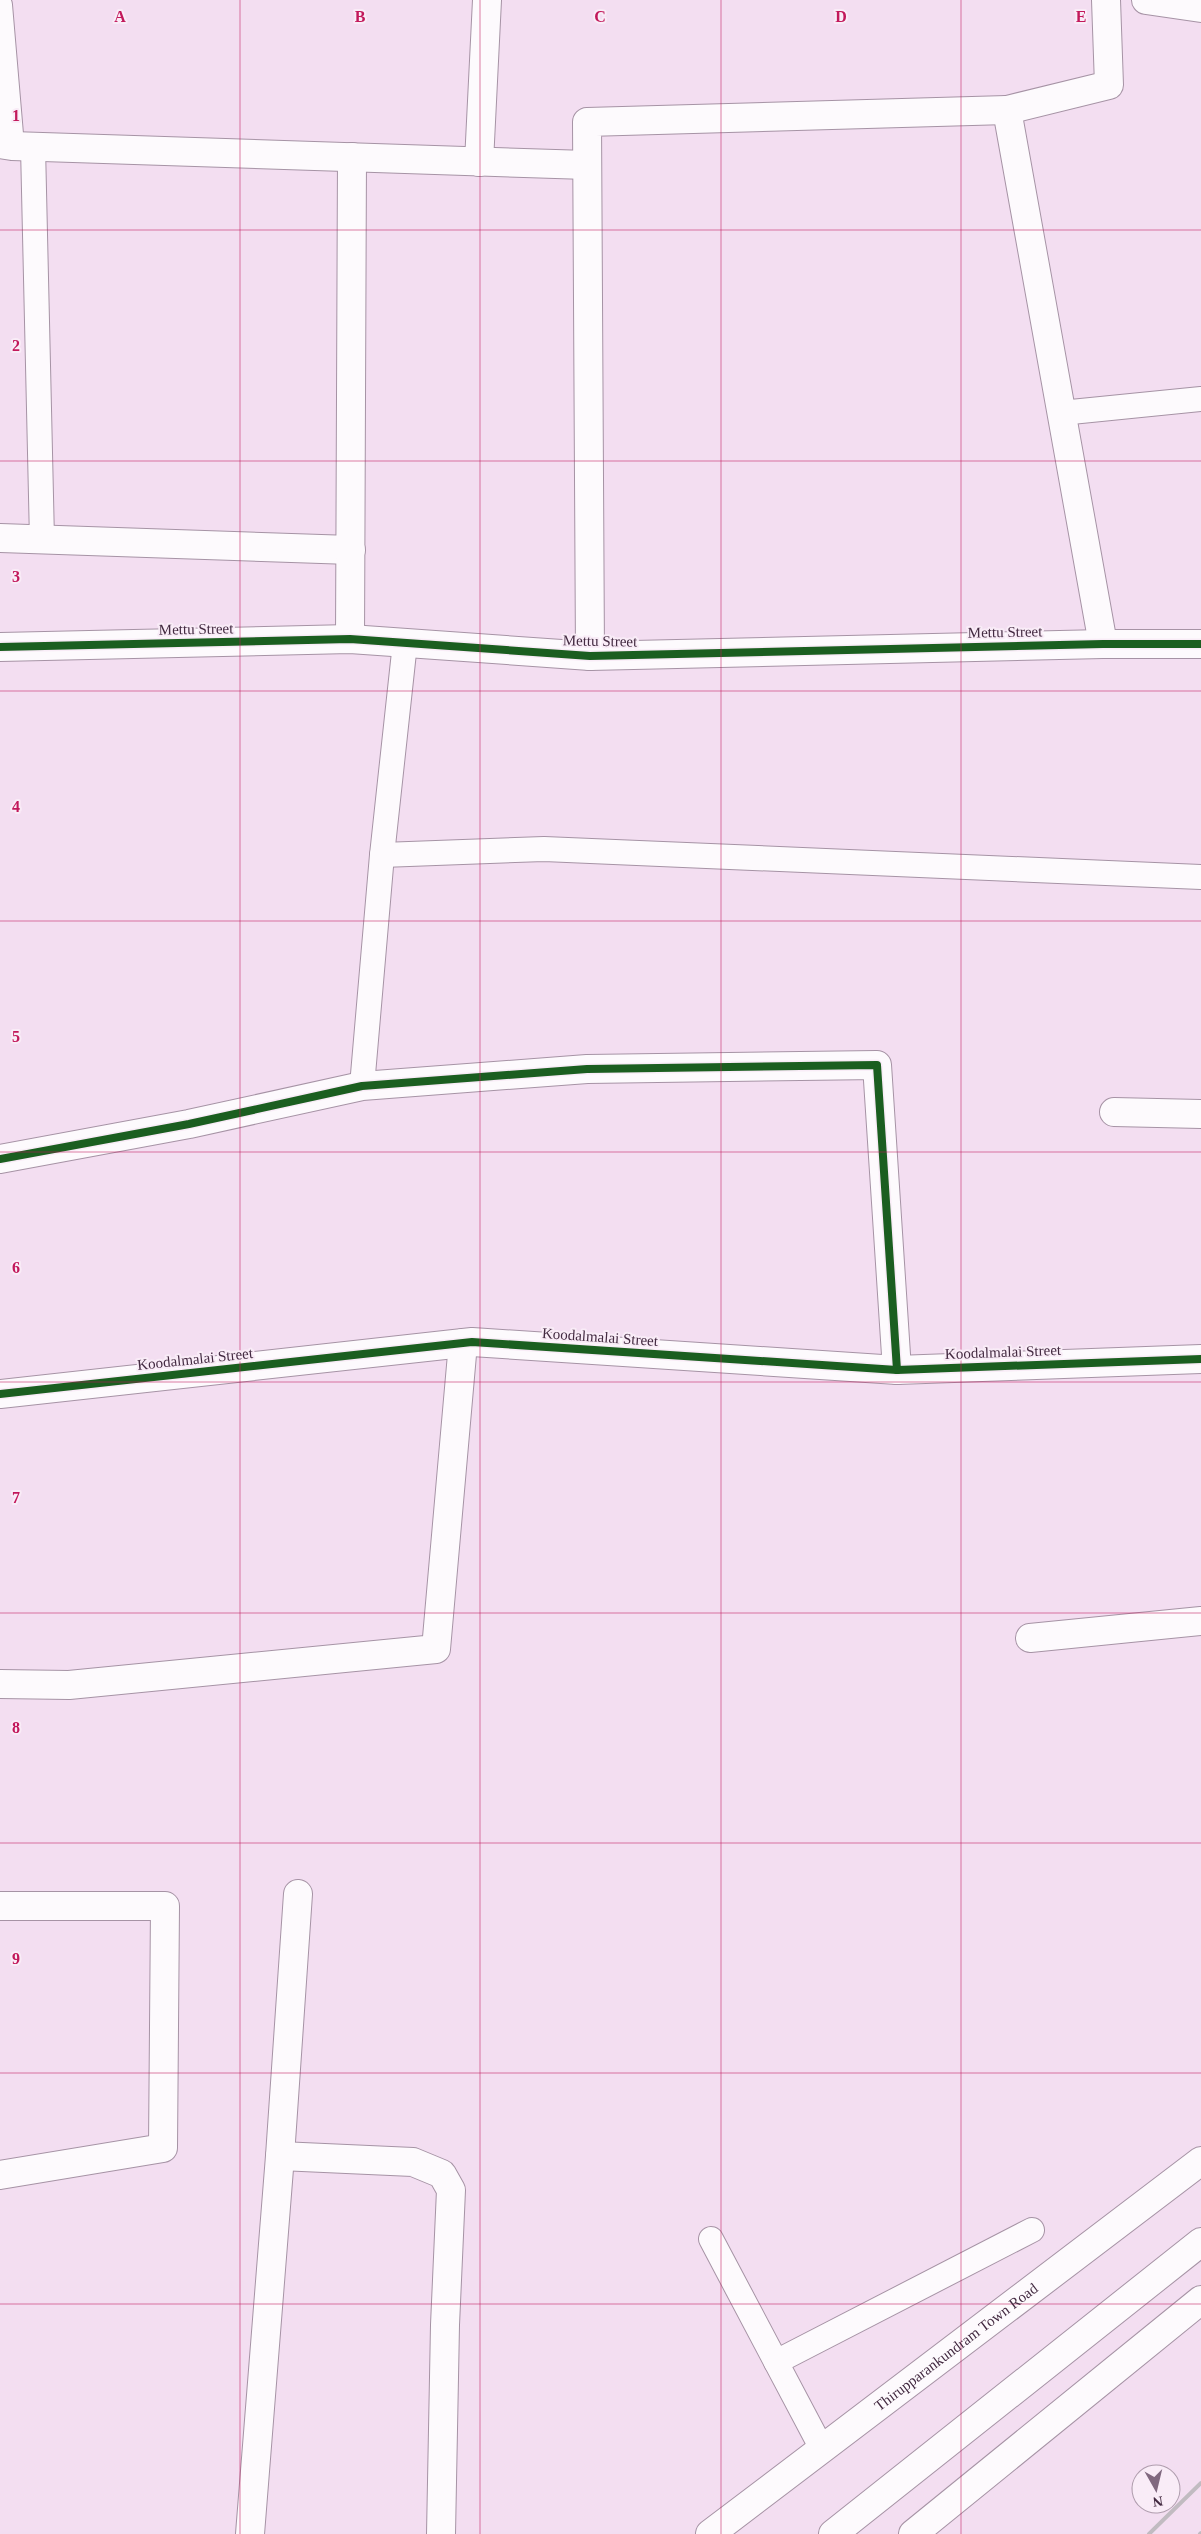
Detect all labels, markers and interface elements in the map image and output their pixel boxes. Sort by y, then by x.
text: A [114,8,126,25]
text: B [355,8,366,25]
text: C [594,8,606,25]
text: D [835,8,847,25]
text: E [1076,8,1086,25]
text: 1 [12,107,20,124]
text: 2 [12,337,20,354]
text: 3 [12,568,20,585]
street label: Mettu Street [159,620,234,638]
street label: Mettu Street [968,623,1043,641]
street label: Mettu Street [563,632,638,650]
text: 4 [12,798,20,815]
text: 5 [12,1028,20,1045]
text: 6 [12,1259,20,1276]
street label: Koodalmalai Street [541,1325,659,1349]
street label: Koodalmalai Street [945,1342,1062,1362]
street label: Koodalmalai Street [136,1345,254,1373]
text: 7 [12,1489,20,1506]
text: 8 [12,1719,20,1736]
text: 9 [12,1950,20,1967]
street label: Thirupparankundram Town Road [871,2280,1041,2414]
north arrow [1131,2464,1181,2514]
text: N [1152,2493,1164,2510]

